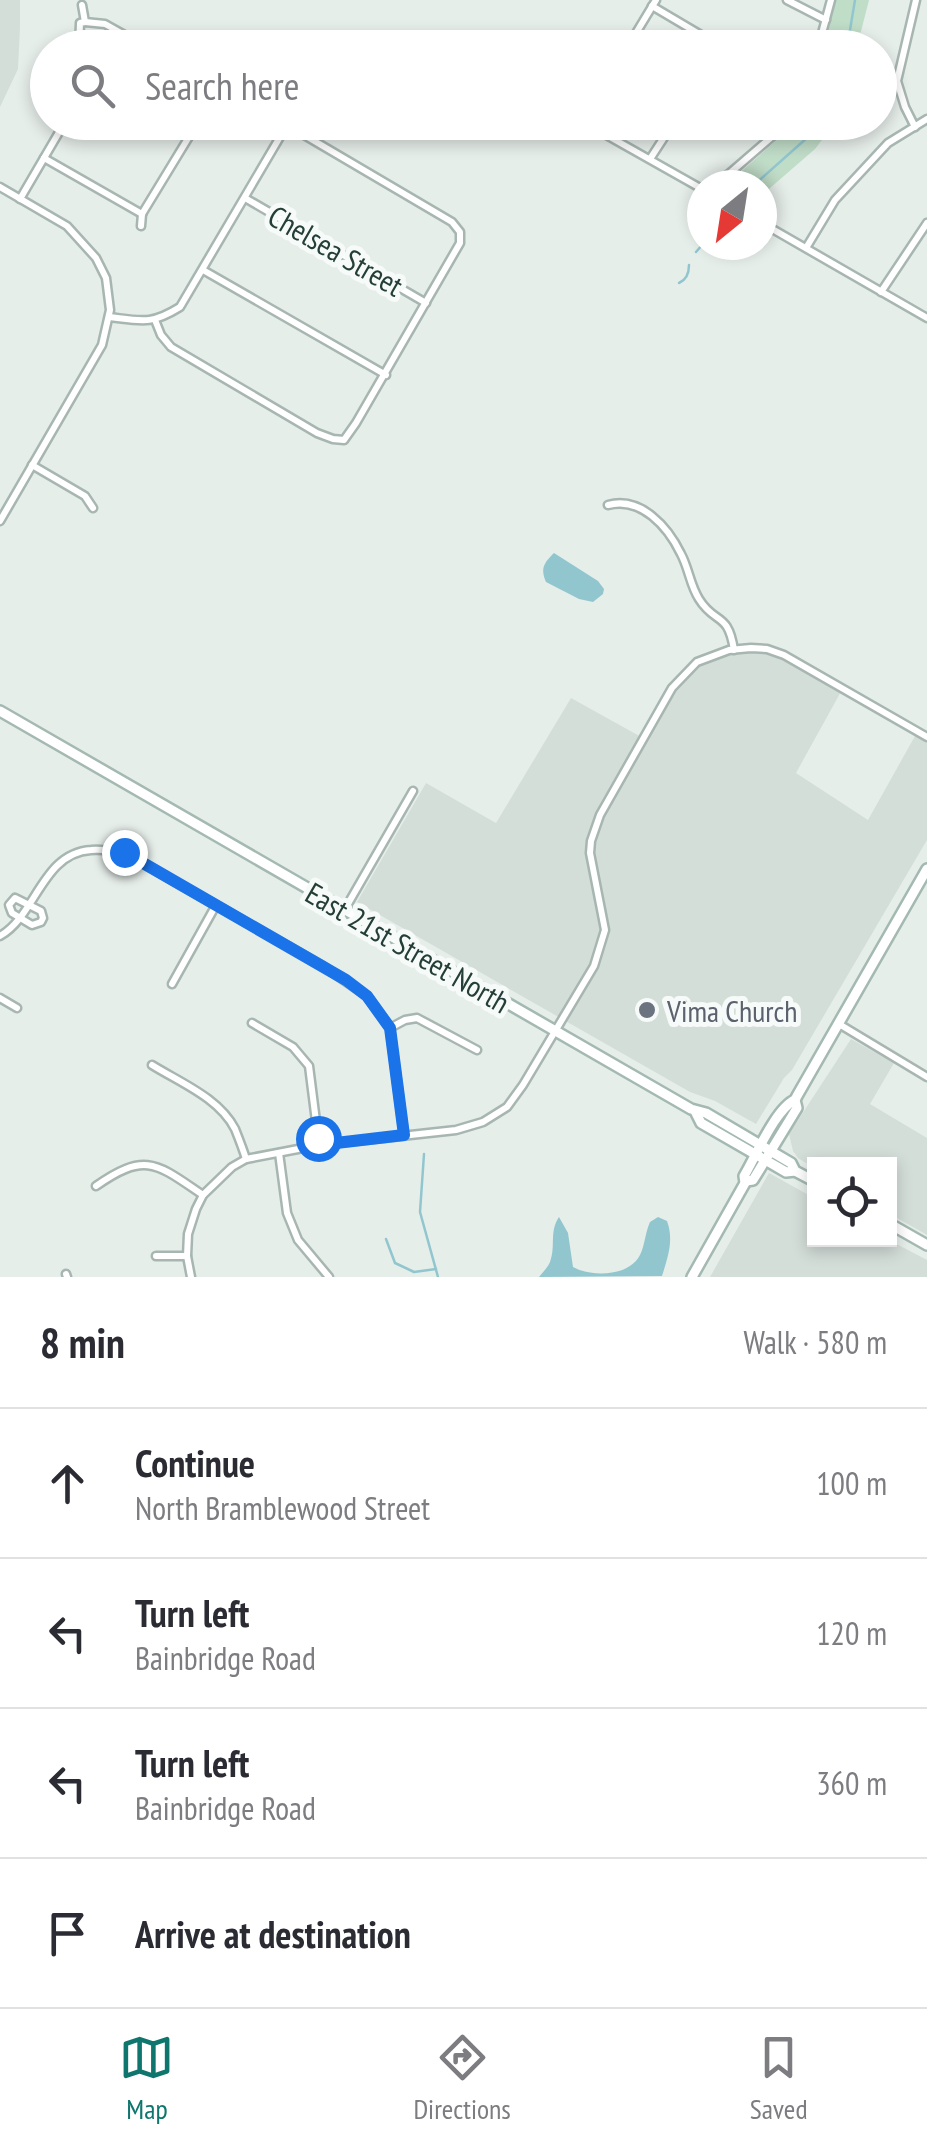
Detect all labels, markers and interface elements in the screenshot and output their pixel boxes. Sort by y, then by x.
search box [30,30,897,140]
icon: search [65,58,120,113]
text: Search here [145,61,299,110]
north arrow [687,170,777,260]
street label: Chelsea Street [262,196,411,305]
route end [102,830,148,876]
street label: East 21st Street North [299,873,517,1021]
place label: Vima Church [666,991,797,1030]
marker: Vima Church [636,999,658,1021]
route start [296,1116,342,1162]
map controls [807,1157,897,1247]
button: locate [807,1157,897,1247]
text: 8 min [40,1315,125,1370]
text: Walk · 580 m [743,1321,887,1363]
text: Continue [135,1438,255,1487]
icon: ahead [40,1456,95,1511]
text: 100 m [816,1462,887,1504]
text: North Bramblewood Street [135,1487,430,1529]
text: Turn left [135,1588,249,1637]
icon: left [40,1606,95,1661]
text: 120 m [816,1612,887,1654]
text: Bainbridge Road [135,1637,316,1679]
text: Turn left [135,1738,249,1787]
icon: left [40,1756,95,1811]
text: 360 m [816,1762,887,1804]
text: Bainbridge Road [135,1787,316,1829]
icon: arrive [40,1906,95,1961]
text: Arrive at destination [135,1909,411,1958]
tab: Map [119,2030,174,2127]
tab: Directions [413,2030,511,2127]
tab: Saved [750,2030,808,2127]

